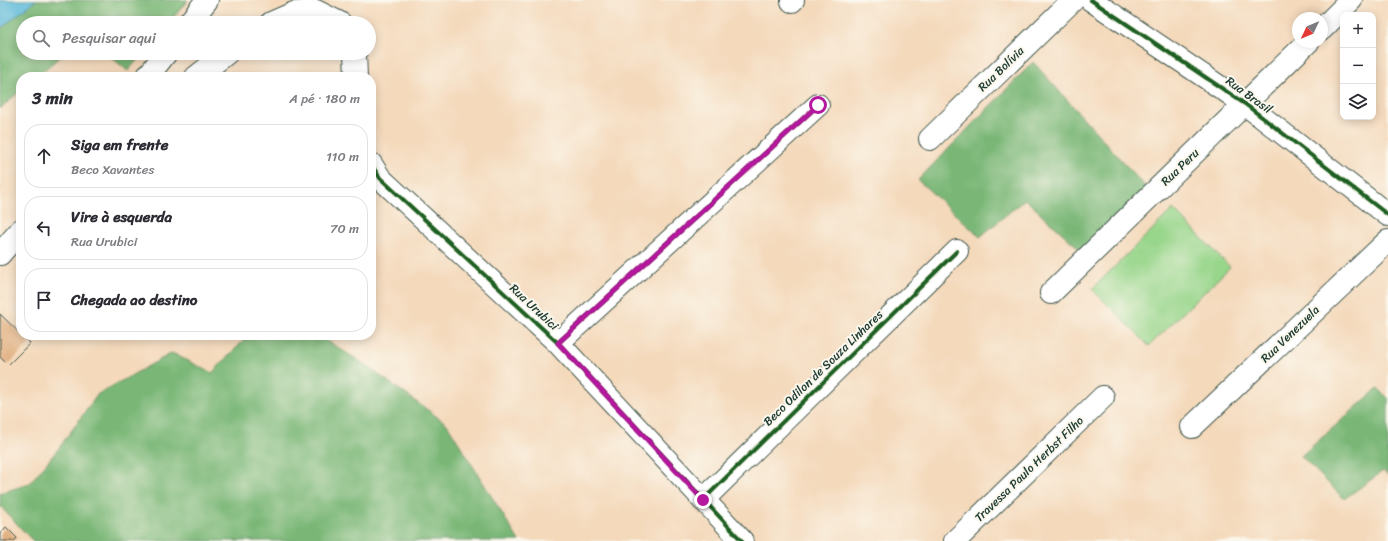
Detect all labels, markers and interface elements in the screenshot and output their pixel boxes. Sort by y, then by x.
north arrow [1292,12,1328,48]
map controls [1340,12,1376,120]
button: + [1340,12,1376,48]
search box [16,16,376,60]
text: Pesquisar aqui [62,25,156,51]
icon: search [30,27,52,49]
street label: Rua Bolívia [972,40,1030,97]
button: − [1340,48,1376,84]
street label: Rua Brasil [1221,70,1278,120]
text: 3 min [32,83,73,113]
button: layers [1340,84,1376,120]
text: A pé · 180 m [289,87,360,110]
route start [809,96,827,114]
text: Siga em frente [71,132,168,158]
street label: Rua Peru [1155,142,1205,191]
icon: ahead [33,145,55,167]
text: 110 m [326,145,359,168]
text: Beco Xavantes [71,158,154,181]
text: Vire à esquerda [71,204,172,230]
icon: left [33,217,55,239]
text: 70 m [330,217,359,240]
text: Rua Urubici [71,230,137,253]
street label: Rua Urubici [504,278,564,336]
text: Chegada ao destino [71,287,197,313]
icon: arrive [33,289,55,311]
street label: Rua Venezuela [1255,300,1325,368]
street label: Beco Odilon de Souza Linhares [758,304,889,432]
street label: Travessa Paulo Herbst Filho [969,411,1089,527]
route end [694,491,712,509]

